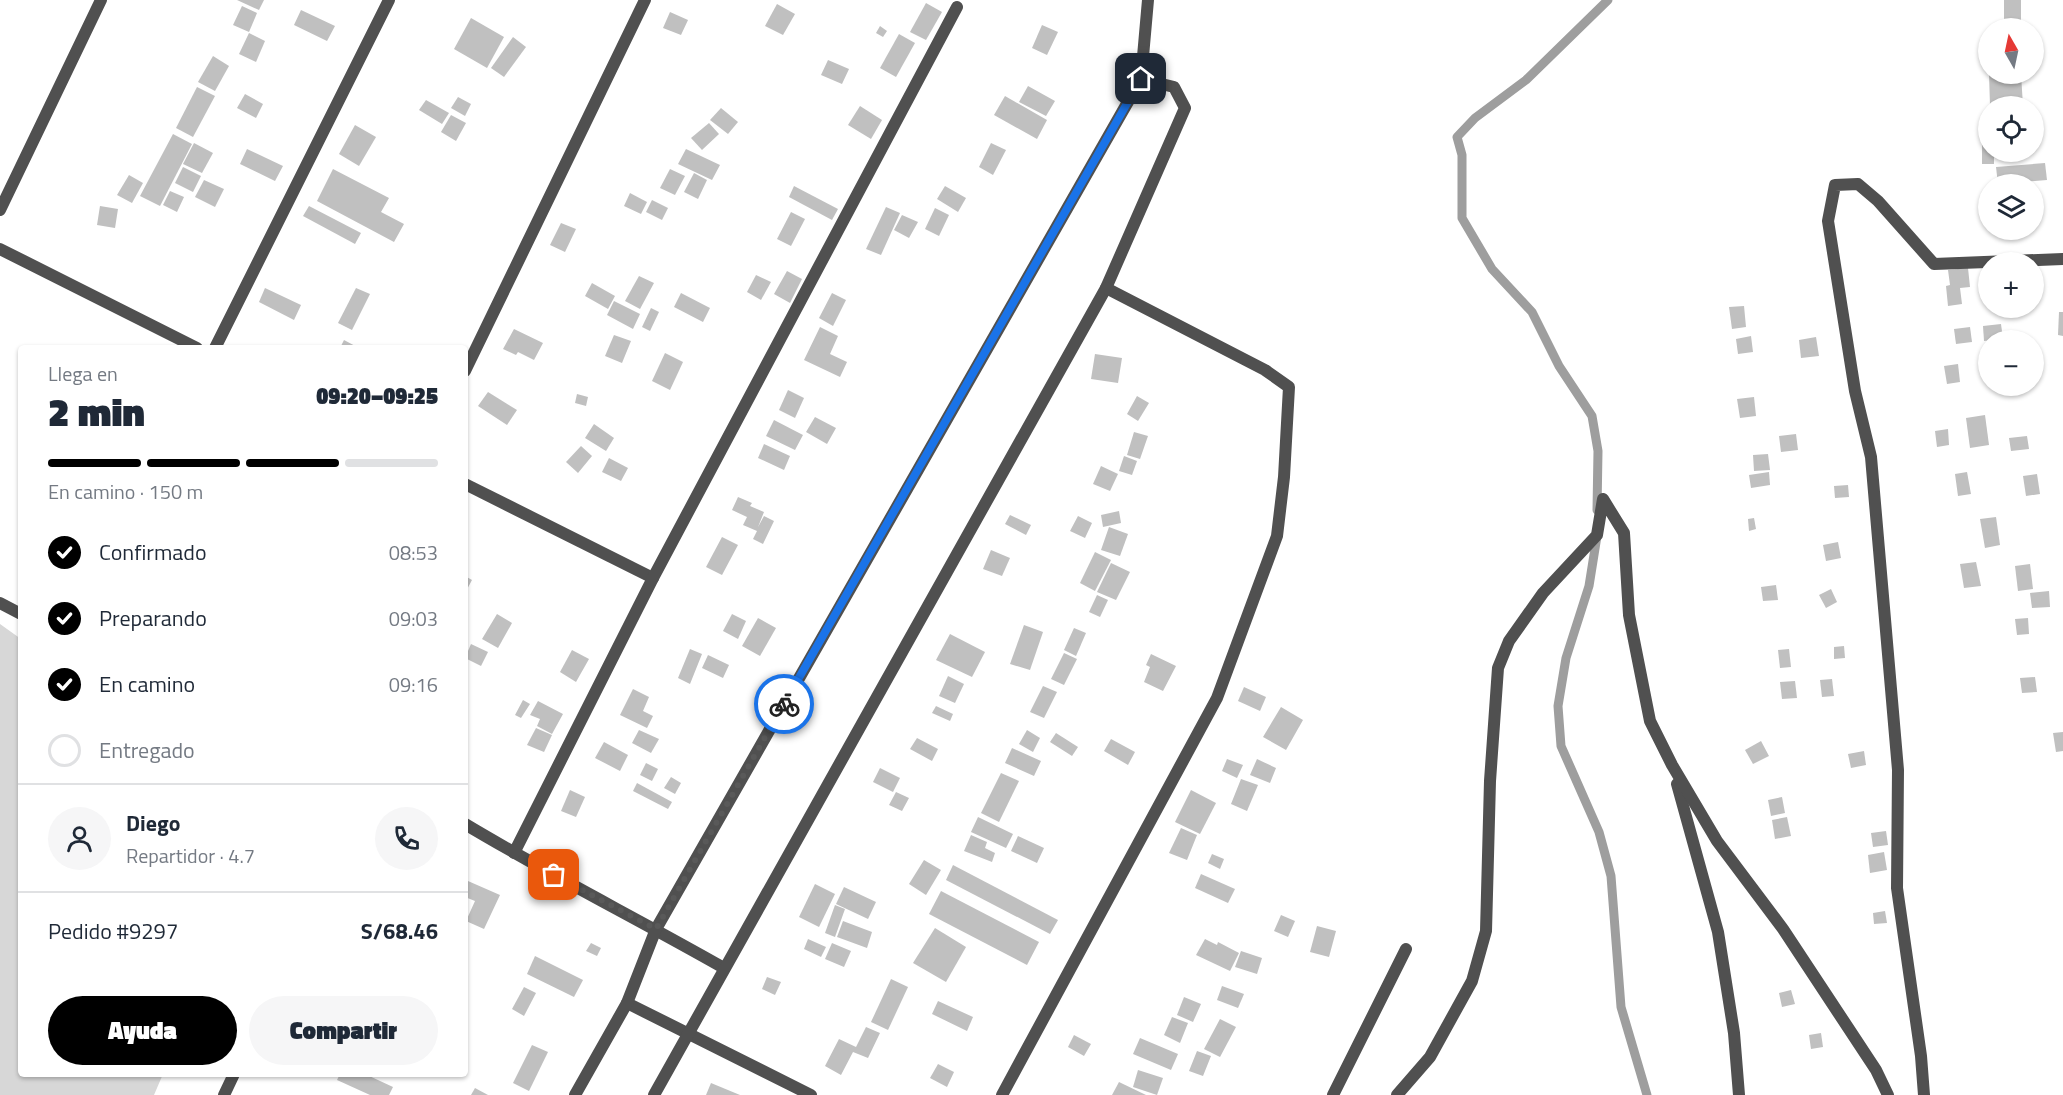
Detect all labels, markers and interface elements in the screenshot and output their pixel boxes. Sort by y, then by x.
north arrow [1978,18,2044,84]
map controls [1978,18,2044,396]
pin [1115,53,1166,104]
icon: home [1124,62,1157,95]
button: locate [1978,96,2044,162]
button: layers [1978,174,2044,240]
button: + [1978,252,2044,318]
button: − [1978,330,2044,396]
text: Llega en [48,358,118,389]
text: 09:20–09:25 [316,379,438,413]
text: 2 min [48,382,145,441]
text: En camino · 150 m [48,476,203,507]
text: Confirmado [99,535,207,569]
icon: check [48,536,81,569]
text: 08:53 [389,537,438,568]
text: Preparando [99,601,207,635]
icon: check [48,602,81,635]
text: 09:03 [389,603,438,634]
text: En camino [99,667,195,701]
icon: check [48,668,81,701]
text: 09:16 [389,669,438,700]
courier [754,674,814,734]
icon: bike [768,688,801,721]
text: Entregado [99,733,195,767]
text: Diego [126,806,180,840]
button: person [48,807,111,870]
button: phone [375,807,438,870]
text: Repartidor · 4.7 [126,840,255,871]
pin [528,849,579,900]
icon: bag [537,858,570,891]
text: Pedido #9297 [48,914,178,948]
text: S/68.46 [361,914,438,948]
button: Ayuda [48,996,237,1065]
button: Compartir [249,996,438,1065]

